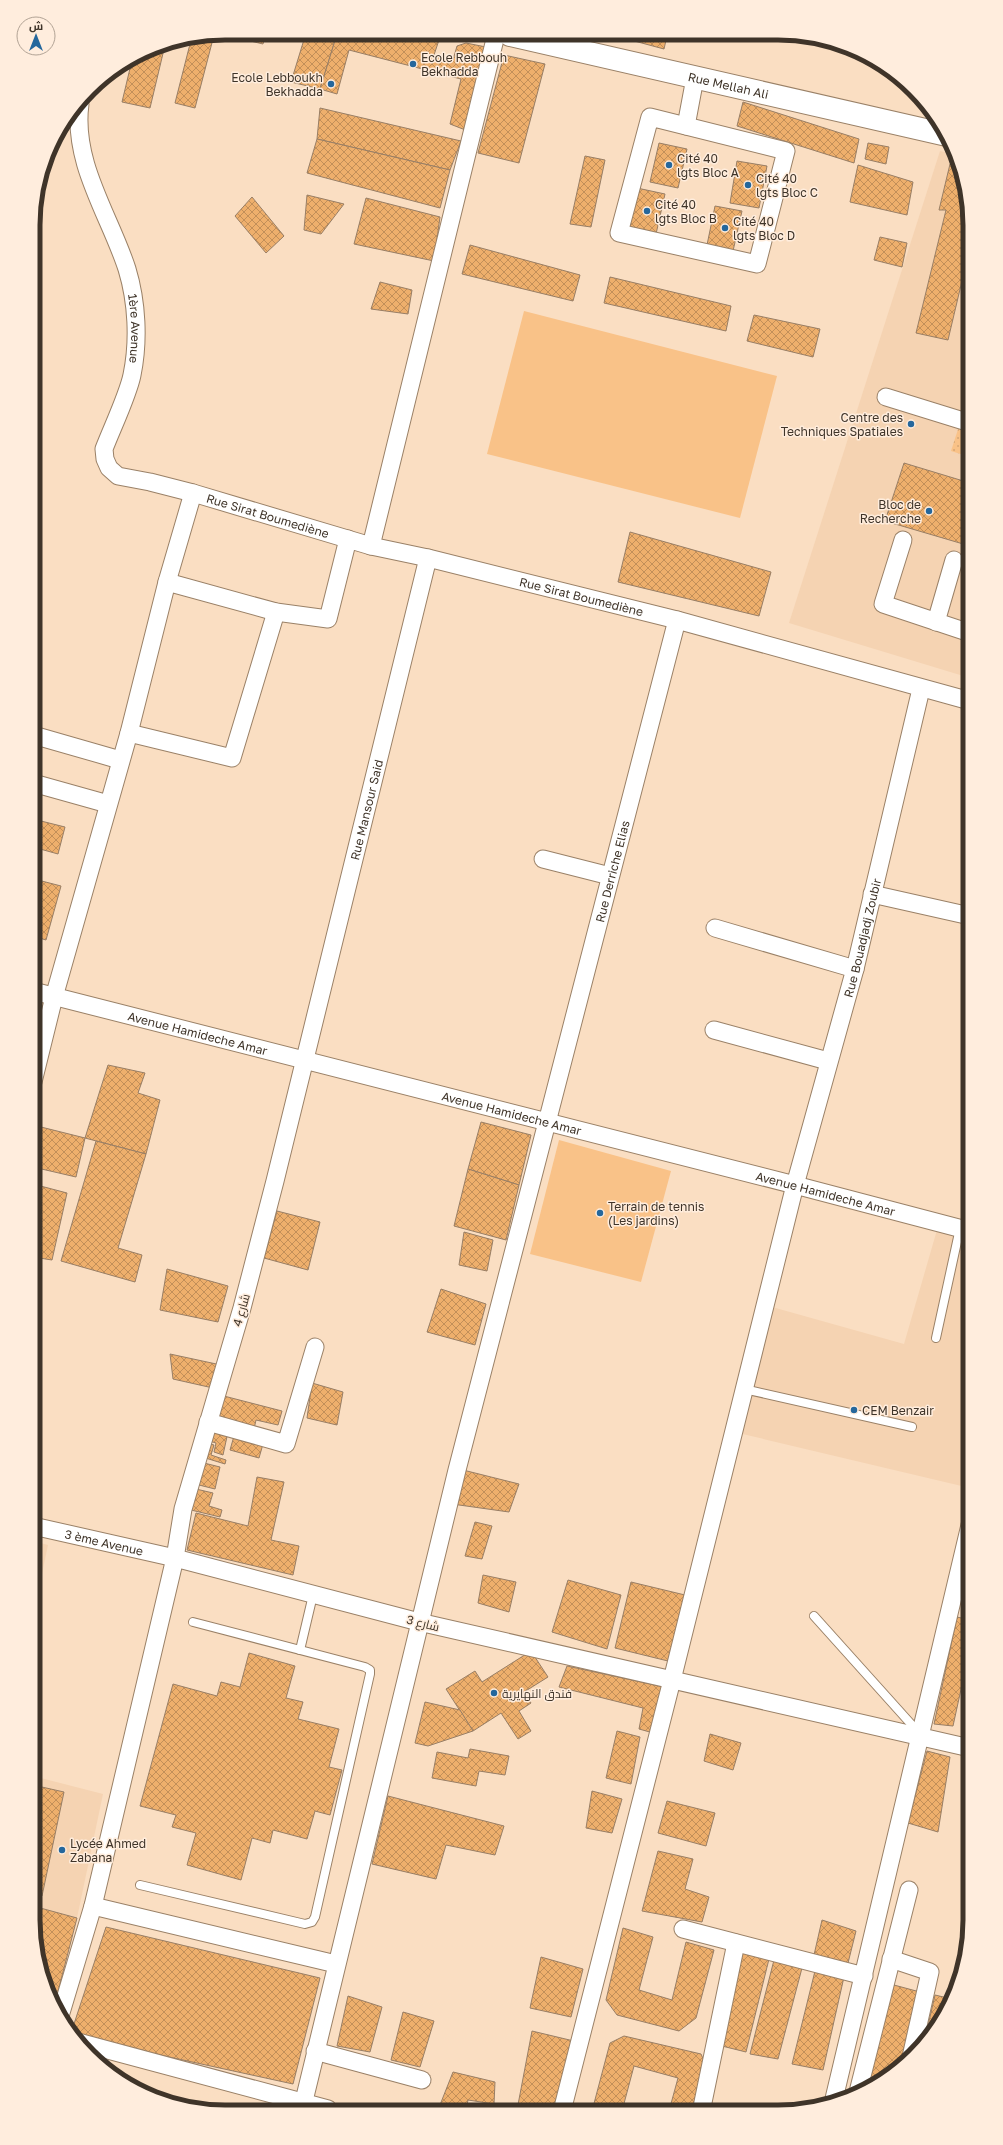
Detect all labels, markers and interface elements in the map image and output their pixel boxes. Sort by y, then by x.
north arrow [16,16,56,56]
text: ش [29,19,43,33]
place label: Ecole Rebbouh Bekhadda [421,50,507,79]
marker: Ecole Rebbouh Bekhadda [408,59,418,69]
street label: Rue Mellah Ali [687,68,770,101]
place label: Ecole Lebboukh Bekhadda [231,70,323,99]
marker: Ecole Lebboukh Bekhadda [326,79,336,89]
place label: Cité 40 lgts Bloc A [677,151,739,180]
marker: Cité 40 lgts Bloc A [664,160,674,170]
place label: Cité 40 lgts Bloc C [756,171,818,200]
marker: Cité 40 lgts Bloc C [743,180,753,190]
place label: Cité 40 lgts Bloc B [655,197,717,226]
marker: Cité 40 lgts Bloc B [642,206,652,216]
place label: Cité 40 lgts Bloc D [733,214,795,243]
marker: Cité 40 lgts Bloc D [720,223,730,233]
street label: 1ère Avenue [125,293,144,364]
place label: Centre des Techniques Spatiales [781,410,903,439]
marker: Centre des Techniques Spatiales [906,419,916,429]
street label: Rue Sirat Boumediène [205,490,331,541]
place label: Bloc de Recherche [860,497,921,526]
marker: Bloc de Recherche [924,506,934,516]
street label: Rue Sirat Boumediène [518,574,645,619]
street label: Rue Mansour Said [347,758,386,862]
street label: Rue Derriche Elias [592,819,632,924]
street label: Rue Bouadjadj Zoubir [840,876,884,999]
street label: Avenue Hamideche Amar [126,1008,269,1058]
street label: Avenue Hamideche Amar [440,1088,583,1138]
street label: Avenue Hamideche Amar [754,1168,897,1219]
place label: Terrain de tennis (Les jardins) [608,1199,704,1228]
marker: Terrain de tennis (Les jardins) [595,1208,605,1218]
street label: شارع 4 [229,1292,254,1328]
place label: CEM Benzair [862,1403,934,1418]
marker: CEM Benzair [849,1405,859,1415]
street label: 3 ème Avenue [64,1526,145,1558]
street label: شارع 3 [405,1612,441,1635]
place label: فندق النهايرية [502,1686,572,1701]
marker: فندق النهايرية [489,1688,499,1698]
place label: Lycée Ahmed Zabana [70,1836,146,1865]
marker: Lycée Ahmed Zabana [57,1845,67,1855]

